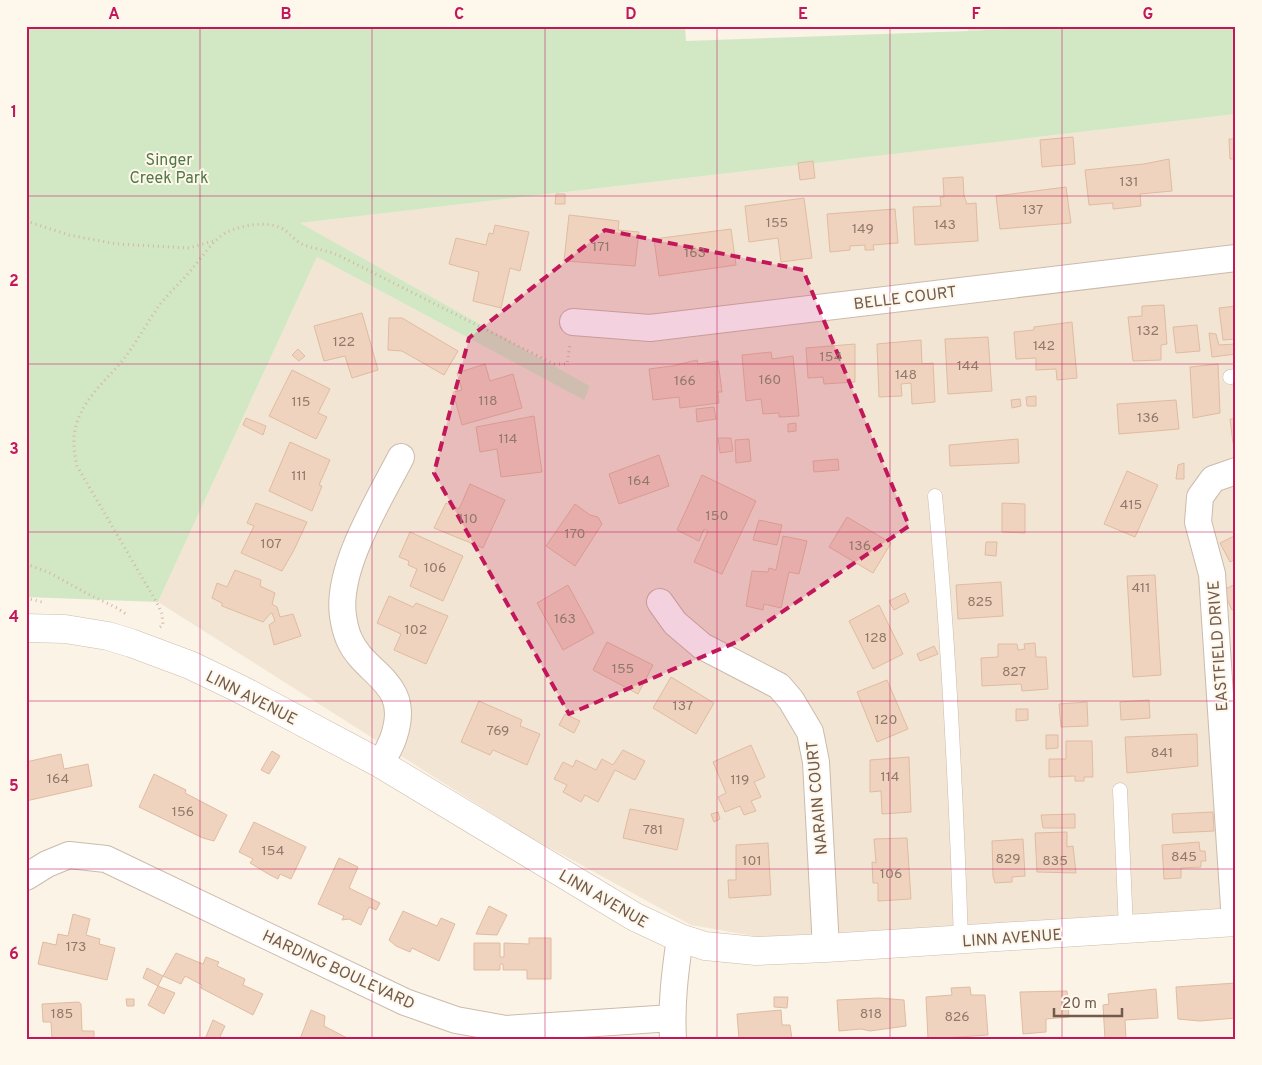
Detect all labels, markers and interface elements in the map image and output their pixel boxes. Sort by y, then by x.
text: A [108,5,120,25]
text: B [280,5,292,25]
text: C [454,5,464,25]
text: D [625,5,637,25]
text: E [798,5,808,25]
text: F [971,5,981,25]
text: G [1143,5,1153,25]
text: 1 [11,103,17,123]
park label: Singer Creek Park [130,151,208,189]
house number: 131 [1120,174,1138,191]
house number: 137 [1023,202,1043,219]
house number: 155 [766,215,788,232]
house number: 143 [934,217,956,234]
house number: 149 [852,221,874,238]
house number: 171 [592,239,610,256]
house number: 163 [684,245,706,262]
text: 2 [9,272,19,292]
street label: BELLE COURT [853,283,958,315]
house number: 132 [1137,323,1159,340]
house number: 122 [333,334,355,351]
house number: 142 [1033,338,1055,355]
house number: 154 [820,349,842,366]
house number: 144 [957,358,979,375]
house number: 148 [895,367,917,384]
house number: 160 [759,372,781,389]
house number: 166 [674,373,696,390]
house number: 118 [479,393,498,410]
house number: 115 [291,394,311,411]
house number: 136 [1137,410,1159,427]
house number: 114 [499,431,517,448]
text: 3 [9,440,19,460]
house number: 111 [291,468,307,485]
house number: 164 [628,473,650,490]
house number: 415 [1120,497,1142,514]
house number: 150 [706,508,728,525]
house number: 110 [458,511,478,528]
house number: 170 [564,526,586,543]
house number: 107 [260,536,282,553]
house number: 136 [849,538,871,555]
house number: 106 [424,560,446,577]
house number: 411 [1131,580,1151,597]
street label: EASTFIELD DRIVE [1204,580,1234,712]
house number: 825 [967,594,993,611]
text: 4 [9,608,19,628]
house number: 163 [554,611,576,628]
house number: 102 [405,622,427,639]
house number: 128 [865,630,887,647]
house number: 155 [612,661,634,678]
house number: 827 [1002,664,1026,681]
street label: LINN AVENUE [202,667,300,730]
house number: 137 [673,698,693,715]
house number: 120 [875,712,897,729]
house number: 769 [487,723,509,740]
street label: NARAIN COURT [803,740,833,856]
house number: 841 [1151,745,1173,762]
house number: 114 [881,769,899,786]
house number: 164 [47,771,69,788]
house number: 119 [731,772,749,789]
text: 5 [9,777,19,797]
house number: 156 [172,804,194,821]
house number: 781 [643,822,663,839]
house number: 154 [262,843,284,860]
house number: 845 [1171,849,1197,866]
house number: 829 [995,851,1021,868]
house number: 101 [742,853,762,870]
house number: 835 [1042,853,1068,870]
street label: LINN AVENUE [555,866,651,933]
house number: 106 [880,866,902,883]
street label: LINN AVENUE [962,926,1063,952]
street label: HARDING BOULEVARD [259,927,418,1015]
house number: 173 [66,939,86,956]
text: 6 [9,945,19,965]
scale bar [1054,985,1122,1017]
text: 20 m [1062,995,1097,1014]
house number: 185 [51,1006,73,1023]
house number: 818 [860,1006,882,1023]
house number: 826 [944,1009,970,1026]

